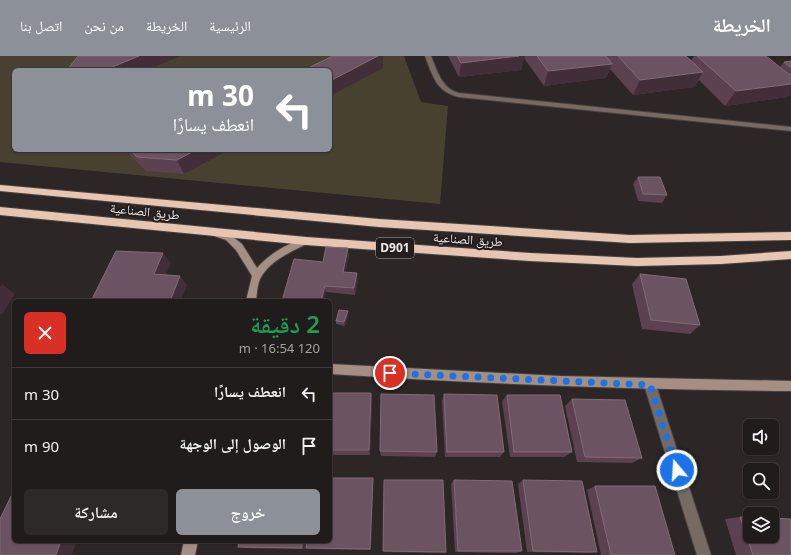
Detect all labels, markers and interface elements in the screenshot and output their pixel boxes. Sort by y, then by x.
text: الخريطة [713,12,771,38]
text: اتصل بنا [20,16,62,35]
text: من نحن [84,16,124,35]
text: الخريطة [146,16,187,35]
text: الرئيسية [209,16,251,35]
text: 30 m [187,76,254,114]
icon: left [268,84,320,136]
text: انعطف يسارًا [173,112,254,136]
street label: طريق الصناعية [109,198,181,224]
street label: طريق الصناعية [432,228,504,250]
road number: D901 [376,238,414,258]
text: 2 دقيقة [250,307,320,340]
button: close [24,312,66,354]
text: 120 m · 16:54 [239,339,320,357]
pin [373,356,407,390]
icon: arrive [379,362,401,384]
text: انعطف يسارًا [214,381,286,401]
icon: left [298,383,320,405]
text: 30 m [24,384,59,404]
map controls [743,419,779,543]
button: sound [743,419,779,455]
text: الوصول إلى الوجهة [180,433,286,453]
icon: arrive [298,435,320,457]
text: 90 m [24,436,59,456]
position arrow [656,449,698,491]
button: search [743,463,779,499]
button: مشاركة [24,489,168,535]
button: خروج [176,489,320,535]
button: layers [743,507,779,543]

